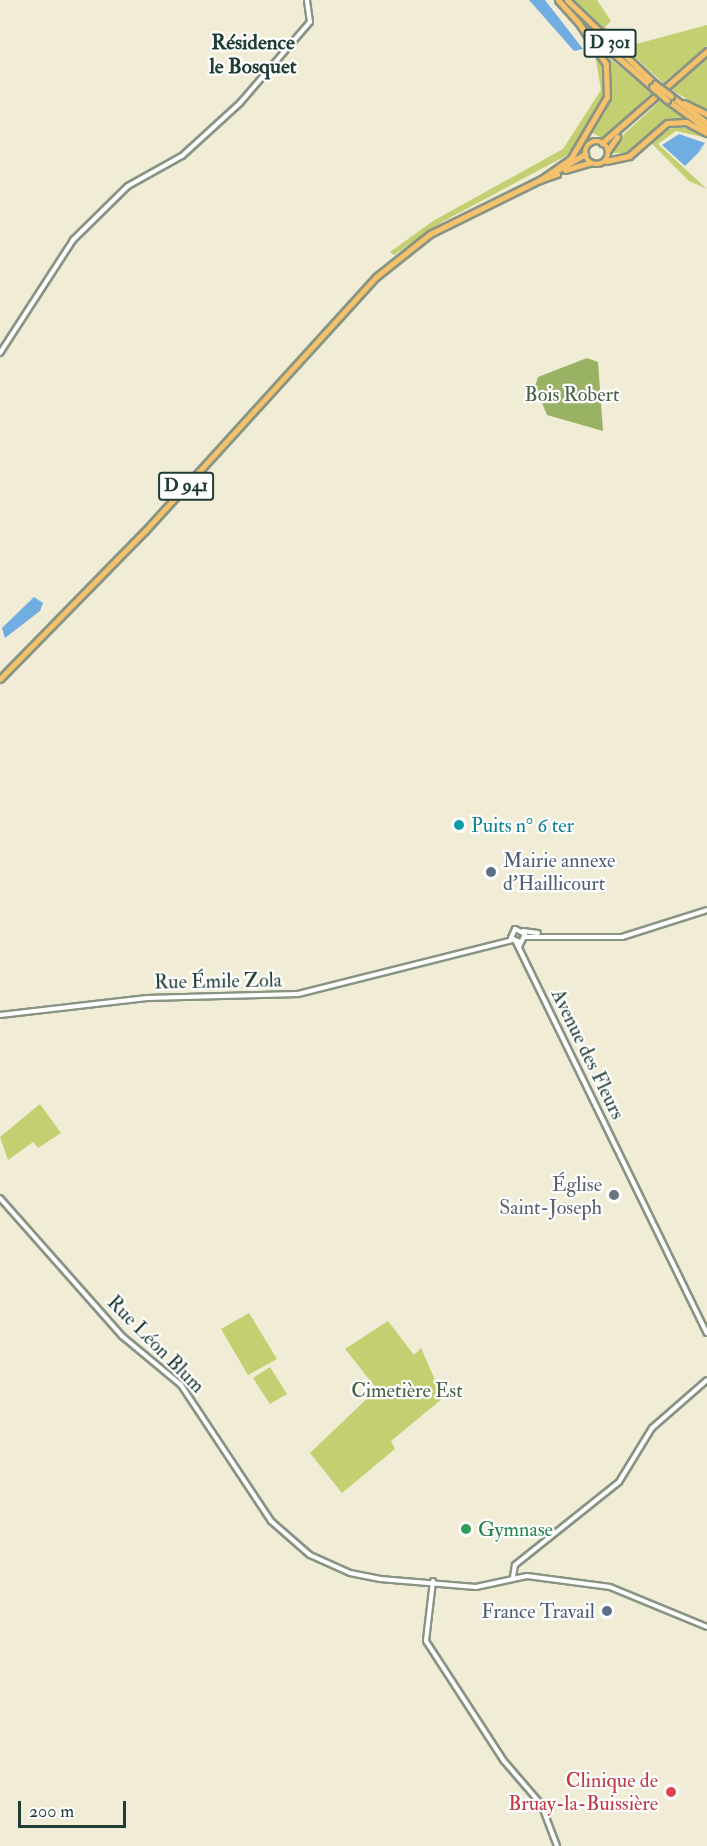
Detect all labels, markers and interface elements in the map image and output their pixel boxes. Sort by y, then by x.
road number: D 301 [583,28,637,58]
district label: Résidence le Bosquet [210,30,296,80]
park label: Bois Robert [525,382,619,406]
road number: D 941 [158,471,214,501]
place label: Puits n° 6 ter [471,813,574,837]
marker: Puits n° 6 ter [452,818,466,832]
place label: Mairie annexe d'Haillicourt [503,849,615,896]
marker: Mairie annexe d'Haillicourt [484,865,498,879]
street label: Rue Émile Zola [154,968,282,994]
street label: Avenue des Fleurs [546,985,630,1123]
place label: Église Saint-Joseph [499,1172,602,1219]
marker: Église Saint-Joseph [607,1188,621,1202]
street label: Rue Léon Blum [102,1290,210,1398]
park label: Cimetière Est [351,1378,463,1402]
place label: Gymnase [478,1517,553,1541]
marker: Gymnase [459,1522,473,1536]
place label: France Travail [481,1599,595,1623]
marker: France Travail [600,1604,614,1618]
place label: Clinique de Bruay-la-Buissière [508,1768,658,1815]
marker: Clinique de Bruay-la-Buissière [662,1783,680,1801]
scale bar [21,1789,129,1827]
text: 200 m [29,1800,74,1823]

